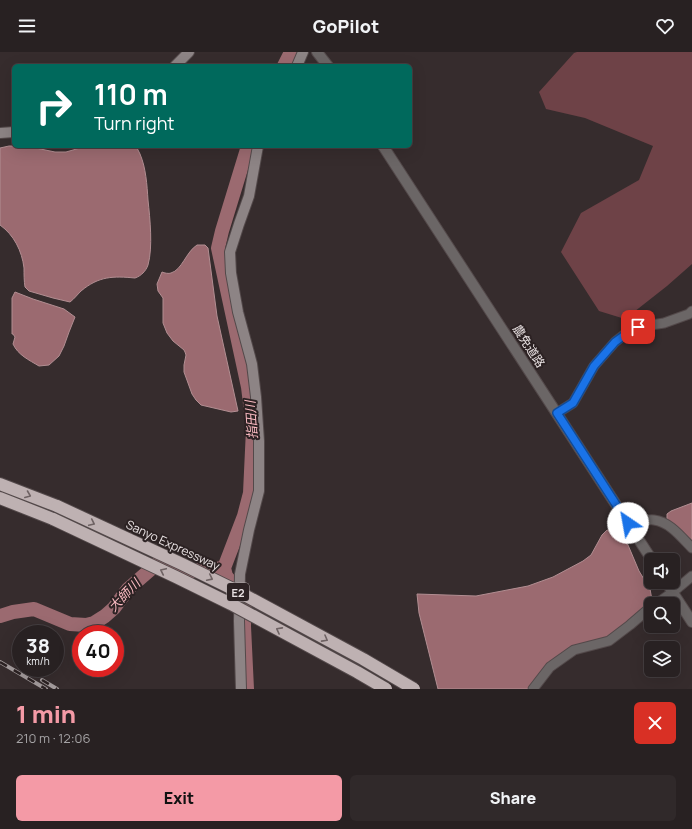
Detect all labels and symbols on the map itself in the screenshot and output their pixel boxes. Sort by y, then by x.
pin [621,310,655,344]
street label: 農免道路 [509,321,549,371]
water label: 指田川 [241,398,261,440]
one-way arrow [25,491,32,499]
position arrow [607,502,649,544]
street label: Sanyo Expressway [123,516,223,575]
one-way arrow [88,518,96,526]
one-way arrow [160,567,167,575]
water label: 大師川 [104,573,145,615]
one-way arrow [206,573,213,581]
road number: E2 [227,583,249,601]
speed limit sign: 40 [72,625,124,677]
one-way arrow [275,627,283,635]
one-way arrow [321,634,328,642]

